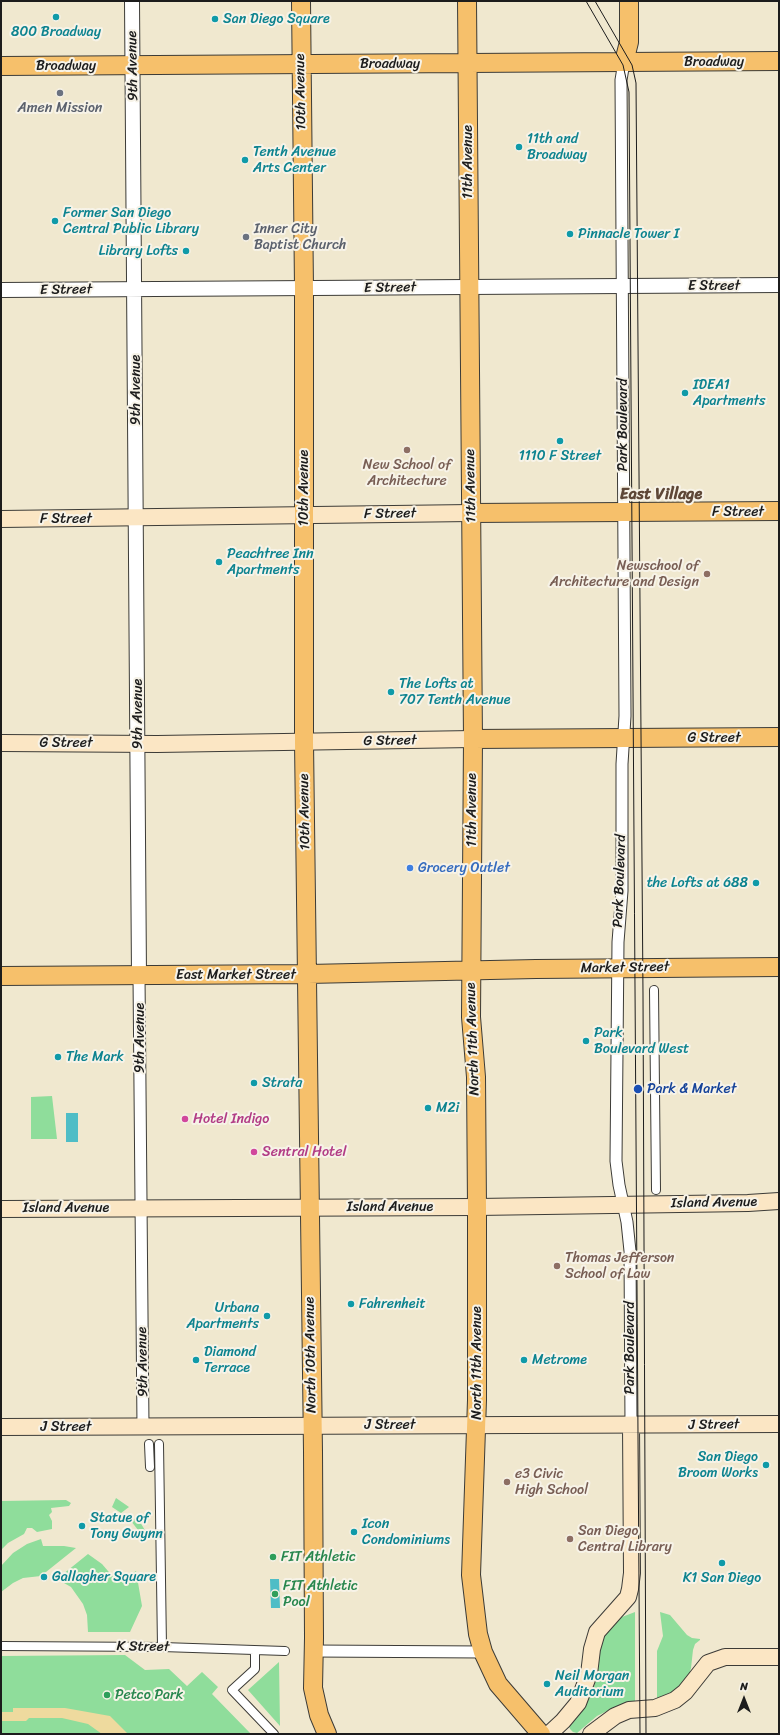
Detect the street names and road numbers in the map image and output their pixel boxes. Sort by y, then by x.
street label: 9th Avenue [124,31,142,101]
street label: 10th Avenue [292,54,310,130]
street label: Broadway [684,54,744,70]
street label: Broadway [360,56,420,72]
street label: Broadway [36,58,96,74]
street label: 11th Avenue [460,125,476,199]
street label: E Street [688,278,740,294]
street label: E Street [364,279,416,297]
street label: E Street [40,281,92,299]
street label: 9th Avenue [128,355,144,425]
street label: Park Boulevard [615,378,631,472]
street label: 11th Avenue [462,449,480,523]
street label: 10th Avenue [296,450,312,526]
street label: F Street [712,504,764,520]
street label: F Street [364,505,416,523]
street label: F Street [40,511,92,527]
street label: 9th Avenue [130,679,146,749]
street label: G Street [687,730,741,746]
street label: G Street [363,732,417,750]
street label: G Street [39,735,93,751]
street label: 11th Avenue [464,773,480,847]
street label: 10th Avenue [296,774,314,850]
street label: Park Boulevard [610,834,630,928]
street label: Market Street [580,959,670,977]
street label: East Market Street [176,967,296,983]
street label: North 11th Avenue [463,982,483,1096]
street label: 9th Avenue [132,1003,148,1073]
street label: Island Avenue [671,1194,757,1212]
street label: Island Avenue [347,1199,433,1215]
street label: Island Avenue [23,1200,109,1216]
street label: North 10th Avenue [302,1297,320,1413]
street label: Park Boulevard [622,1301,638,1395]
street label: North 11th Avenue [469,1306,485,1420]
street label: 9th Avenue [134,1327,152,1397]
street label: J Street [688,1416,740,1434]
street label: J Street [365,1417,415,1433]
street label: J Street [41,1419,91,1435]
street label: K Street [116,1638,170,1656]

